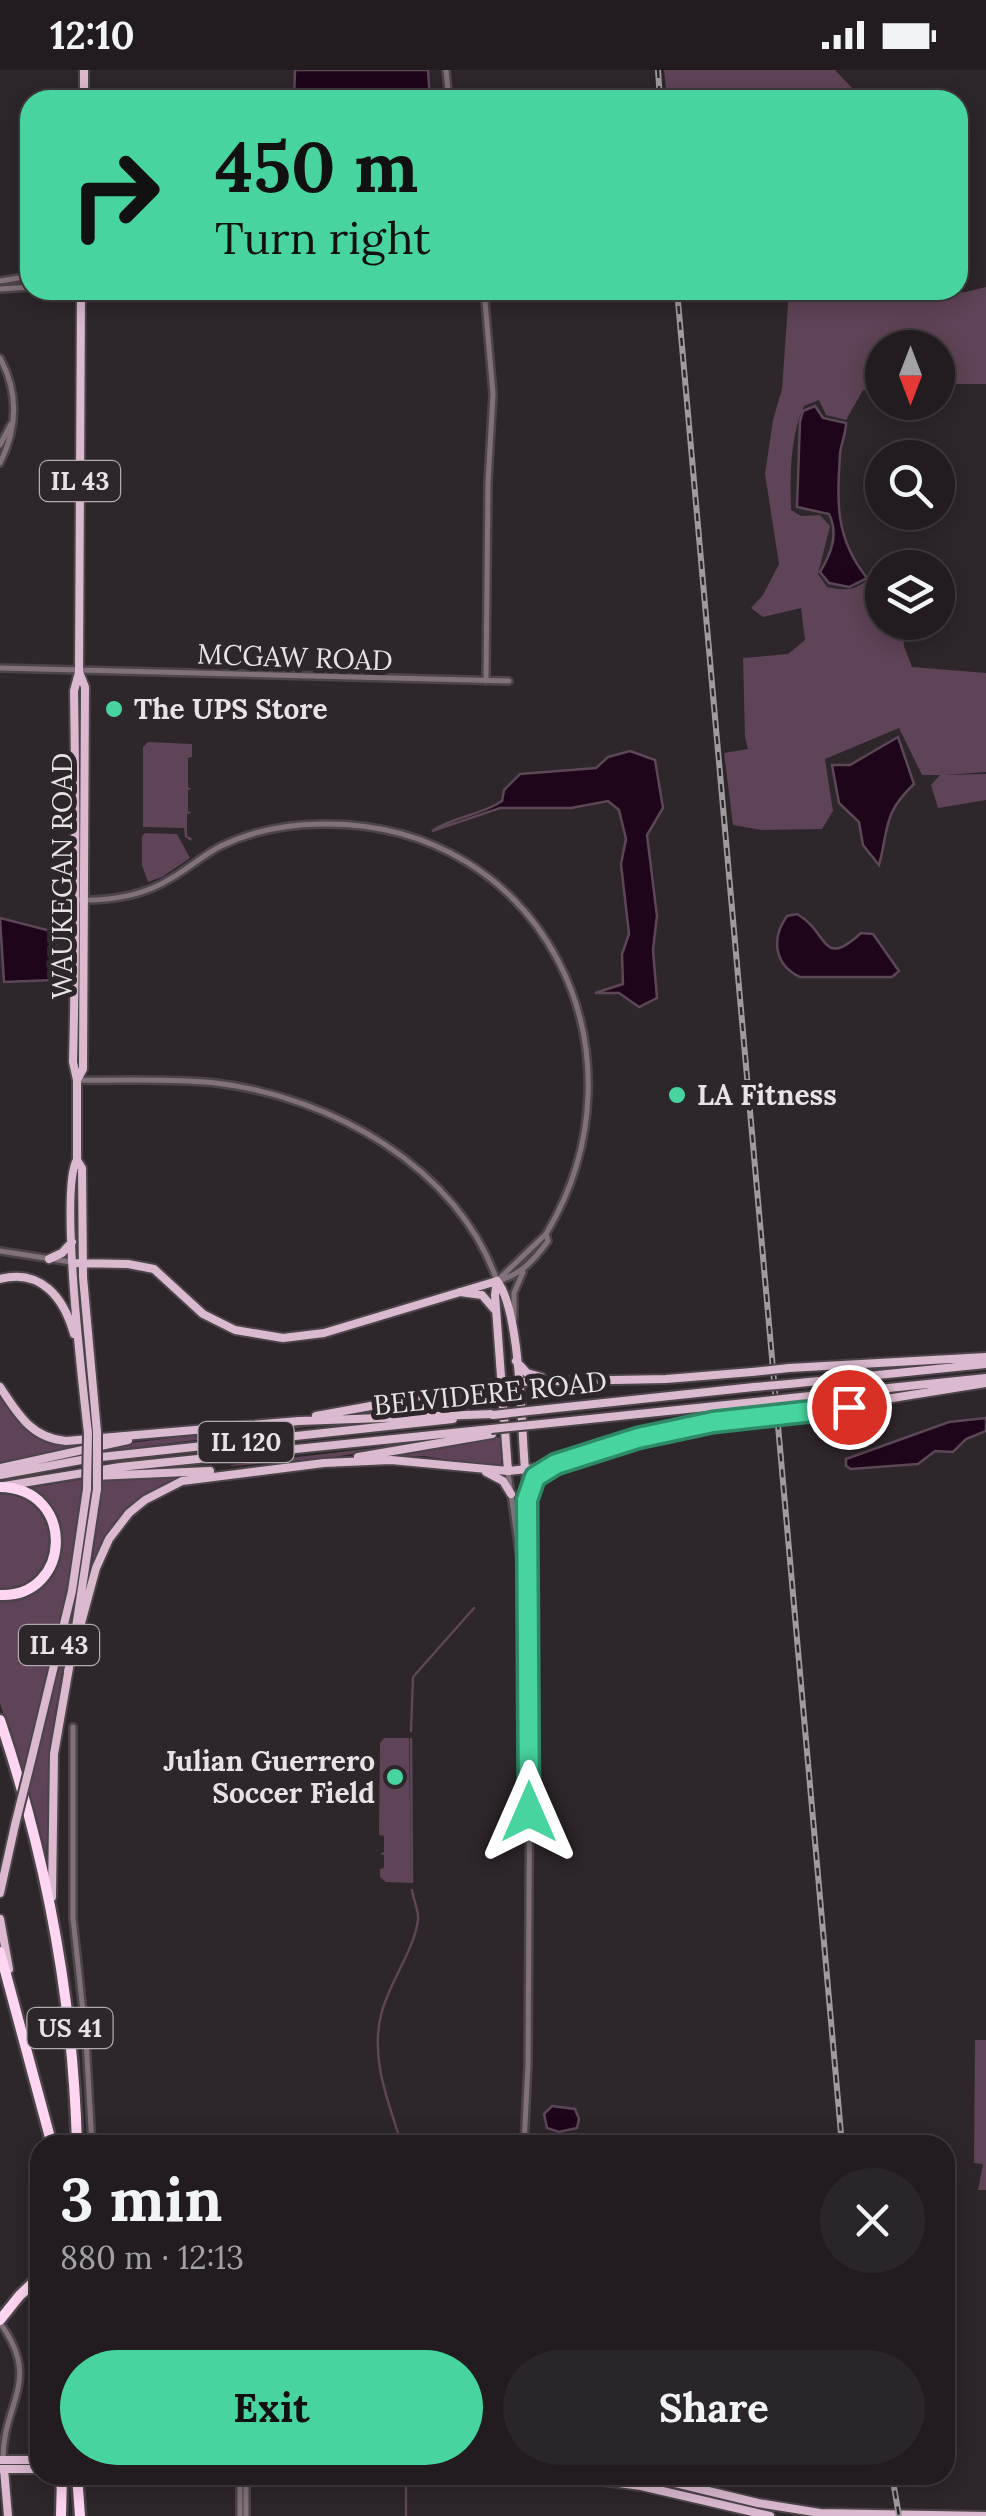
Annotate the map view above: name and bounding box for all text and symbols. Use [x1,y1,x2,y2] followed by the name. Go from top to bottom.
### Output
[50,11,135,59] text: 12:10
[215,122,418,211] text: 450 m
[50,130,180,260] icon: right
[215,209,431,266] text: Turn right
[865,330,955,420] north arrow
[865,330,955,640] map controls
[865,440,955,530] button: search
[40,461,120,501] road number: IL 43
[865,550,955,640] button: layers
[197,636,393,678] street label: MCGAW ROAD
[134,691,328,727] place label: The UPS Store
[103,698,125,720] marker: The UPS Store
[44,753,80,999] street label: WAUKEGAN ROAD
[697,1077,837,1113] place label: LA Fitness
[666,1084,688,1106] marker: LA Fitness
[371,1363,609,1423] street label: BELVIDERE ROAD
[807,1365,892,1450] pin
[822,1380,877,1435] icon: arrive
[198,1422,294,1462] road number: IL 120
[19,1625,99,1665] road number: IL 43
[164,1743,375,1811] place label: Julian Guerrero Soccer Field
[477,1760,581,1864] position arrow
[384,1766,406,1788] marker: Julian Guerrero Soccer Field
[28,2008,112,2048] road number: US 41
[60,2161,222,2237] text: 3 min
[820,2168,925,2273] button: close
[60,2237,244,2278] text: 880 m · 12:13
[60,2350,483,2465] button: Exit
[503,2350,925,2465] button: Share

